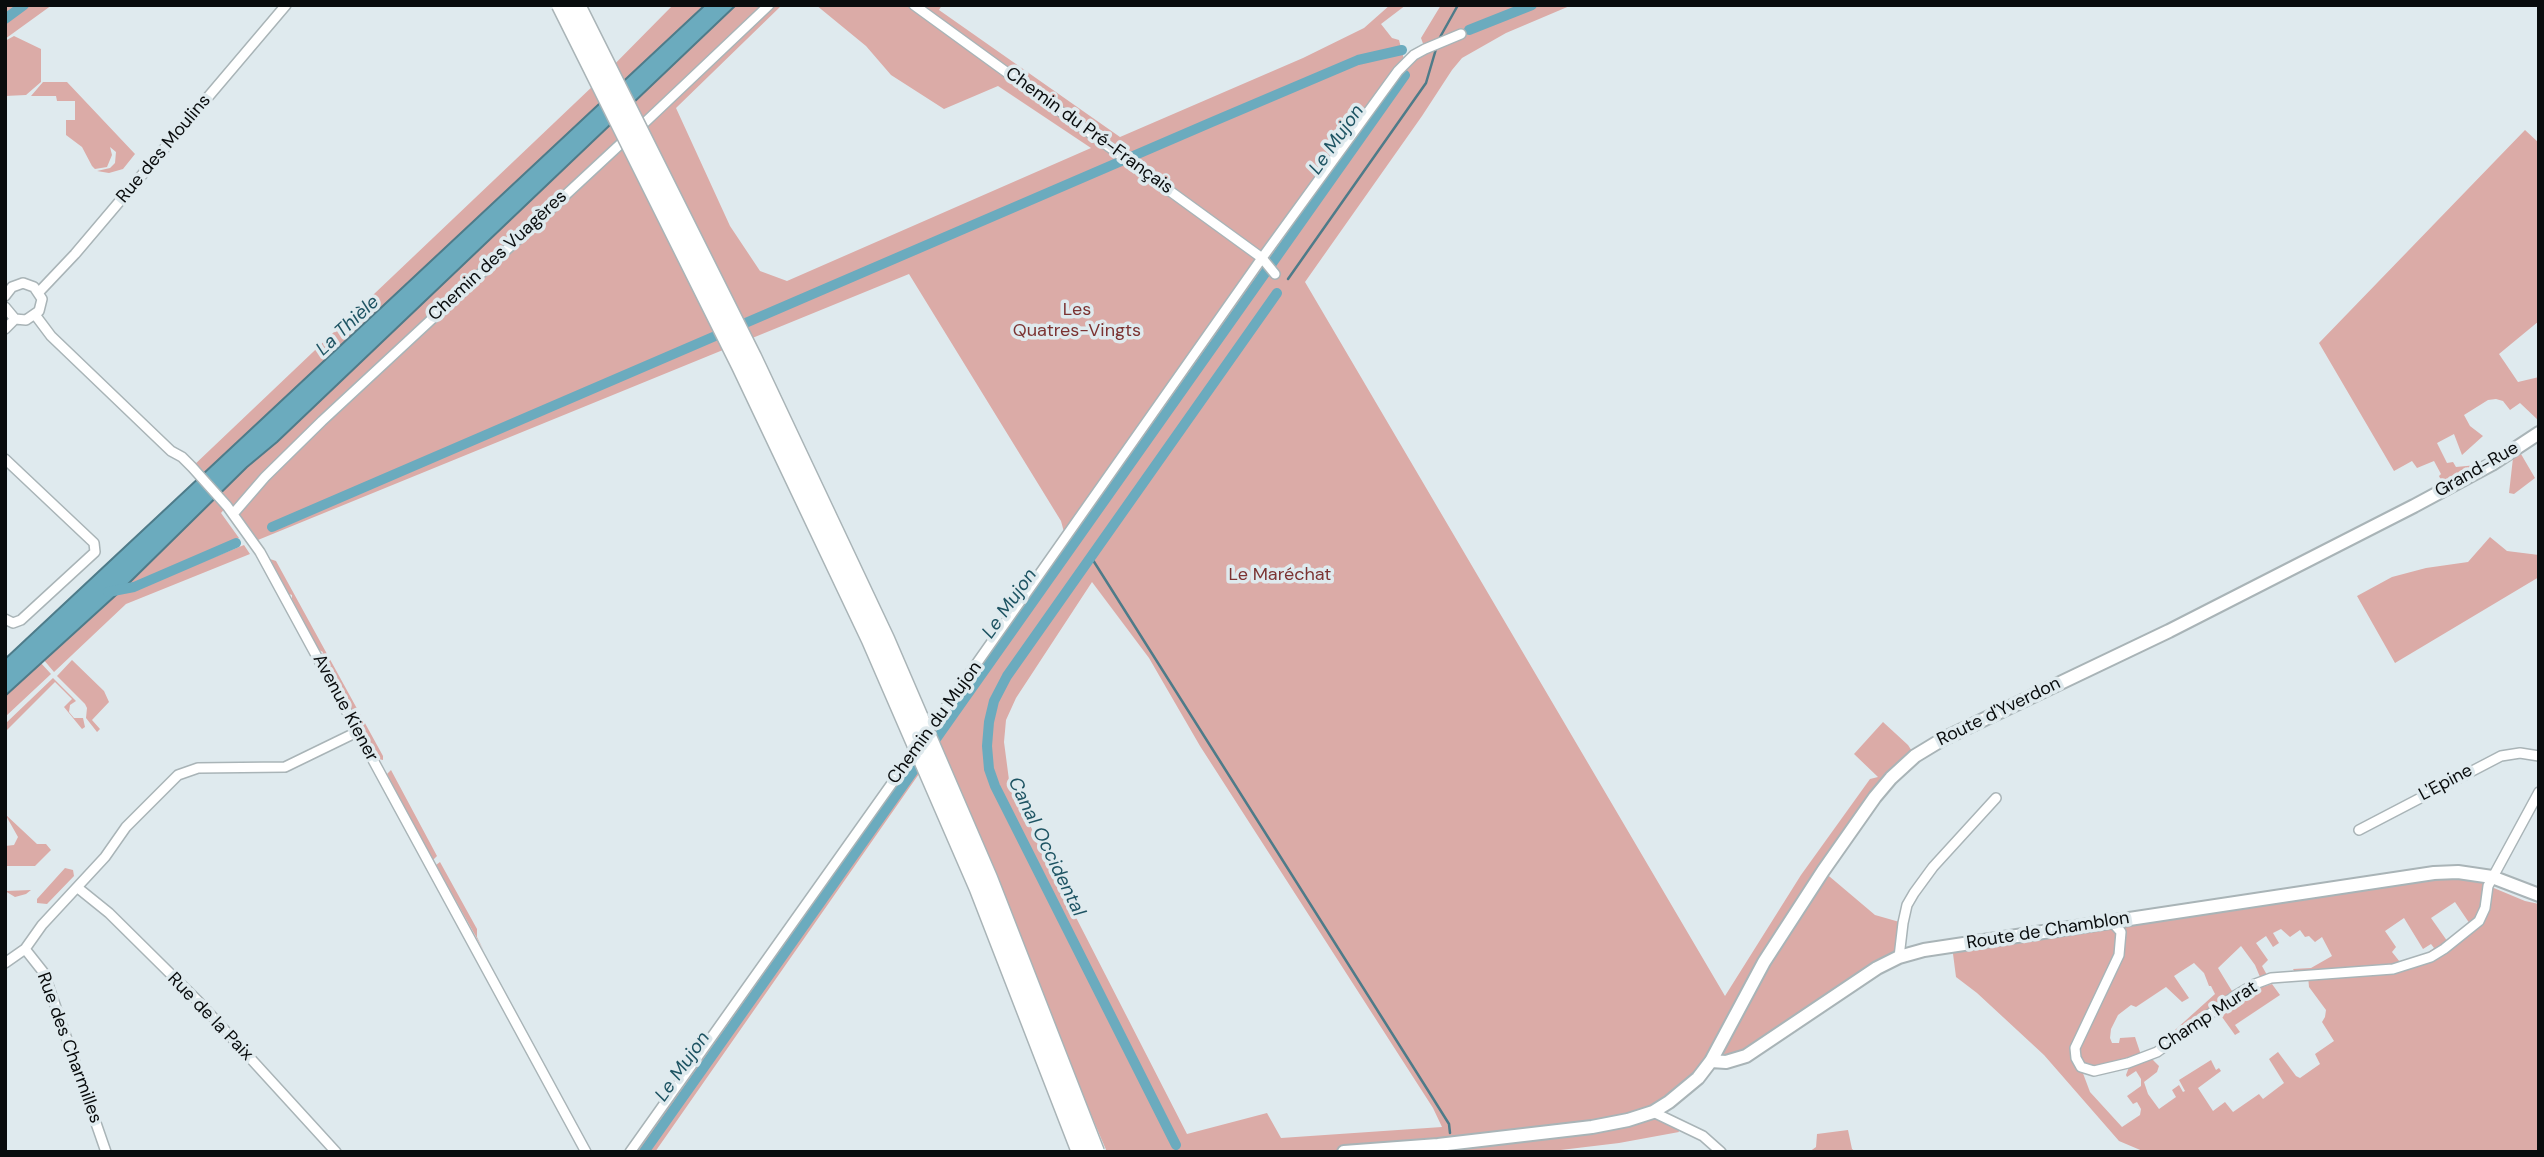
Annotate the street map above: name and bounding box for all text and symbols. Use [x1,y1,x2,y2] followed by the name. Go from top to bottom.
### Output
[1001,63,1177,199] street label: Chemin du Pré-Français
[112,90,216,208] street label: Rue des Moulins
[1305,101,1369,179] water label: Le Mujon
[424,186,572,326] street label: Chemin des Vuagères
[312,291,384,361] water label: La Thièle
[1013,299,1141,342] park label: Les Quatres-Vingts
[2431,437,2523,503] street label: Grand-Rue
[1229,564,1331,586] park label: Le Maréchat
[978,565,1042,643] water label: Le Mujon
[308,651,382,765] street label: Avenue Kiener
[883,658,987,788] street label: Chemin du Mujon
[1934,673,2064,751] street label: Route d'Yverdon
[2416,760,2476,806] street label: L'Epine
[1002,774,1090,920] water label: Canal Occidental
[1965,907,2131,955] street label: Route de Chamblon
[163,969,257,1065] street label: Rue de la Paix
[32,970,106,1126] street label: Rue des Charmilles
[2154,977,2262,1057] street label: Champ Murat
[651,1028,715,1106] water label: Le Mujon

